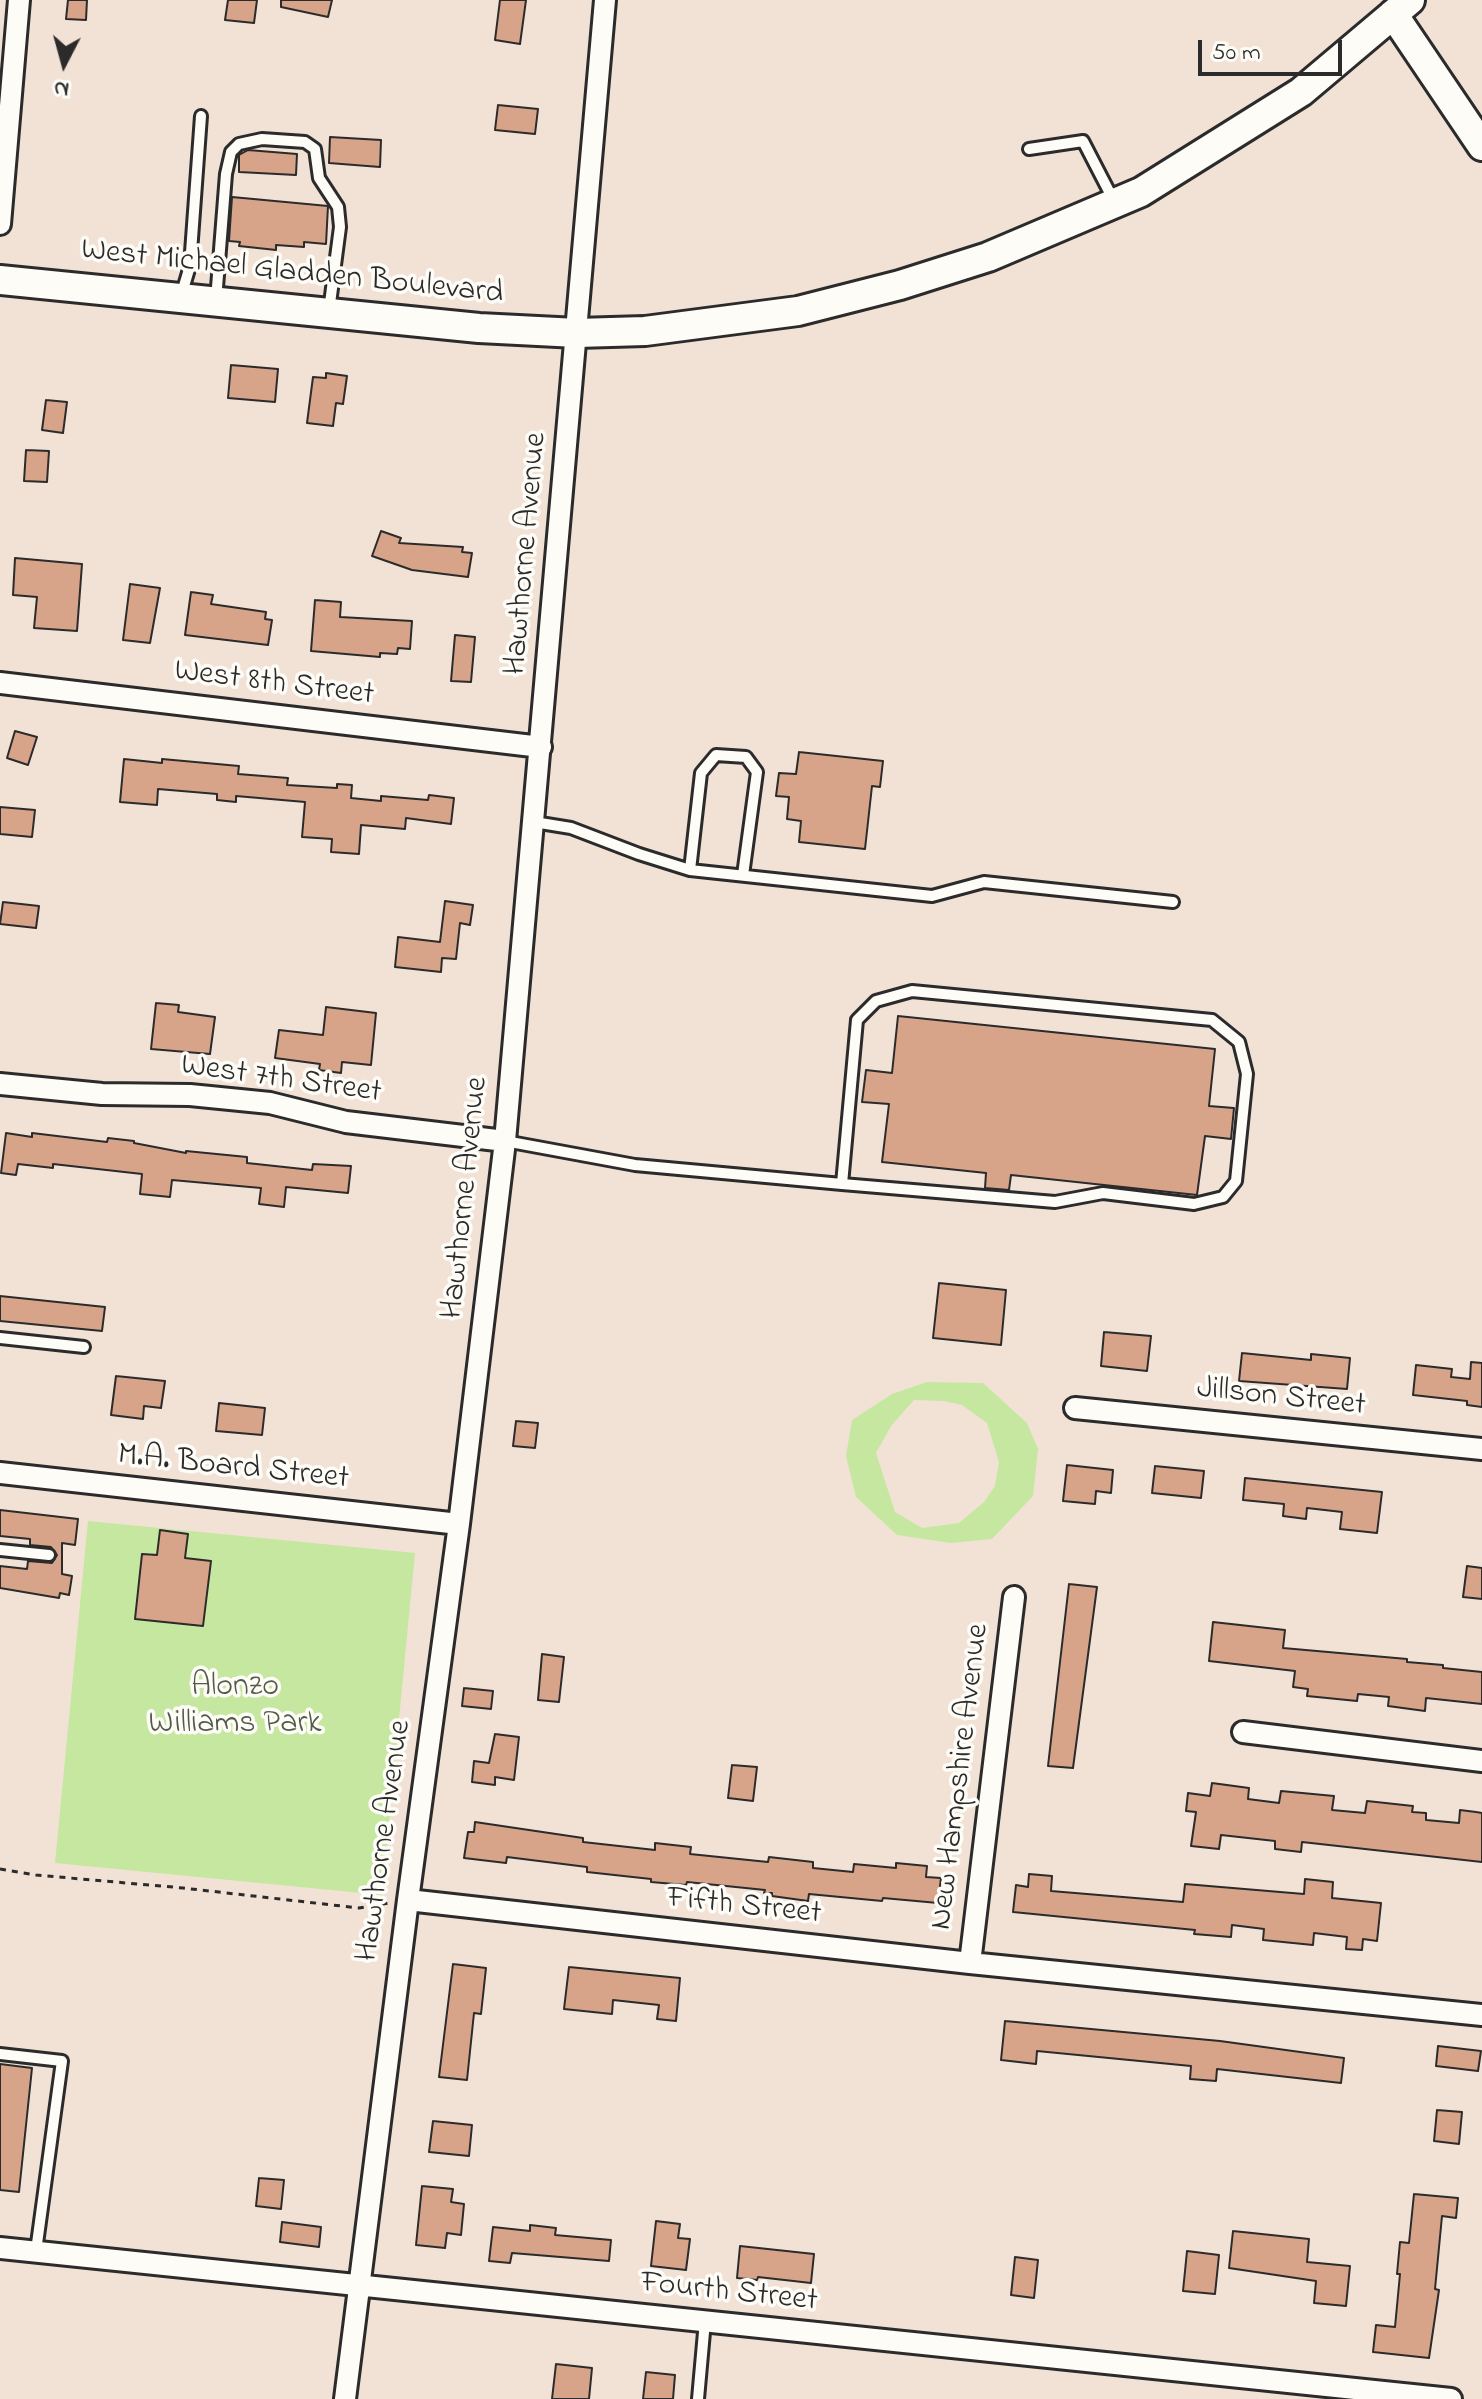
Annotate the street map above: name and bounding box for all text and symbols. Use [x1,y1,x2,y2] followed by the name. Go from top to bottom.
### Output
[24,24,104,104] north arrow
[1202,24,1346,74] scale bar
[1212,36,1261,71] text: 50 m
[52,71,71,105] text: N
[79,233,505,315] street label: West Michael Gladden Boulevard
[498,431,558,677] street label: Hawthorne Avenue
[172,654,376,716] street label: West 8th Street
[178,1048,384,1114] street label: West 7th Street
[435,1075,499,1321] street label: Hawthorne Avenue
[1195,1371,1367,1427] street label: Jillson Street
[116,1438,350,1500] street label: M.A. Board Street
[924,1622,1000,1932] street label: New Hampshire Avenue
[149,1670,321,1745] park label: Alonzo Williams Park
[350,1718,422,1964] street label: Hawthorne Avenue
[665,1881,823,1935] street label: Fifth Street
[639,2266,819,2322] street label: Fourth Street

